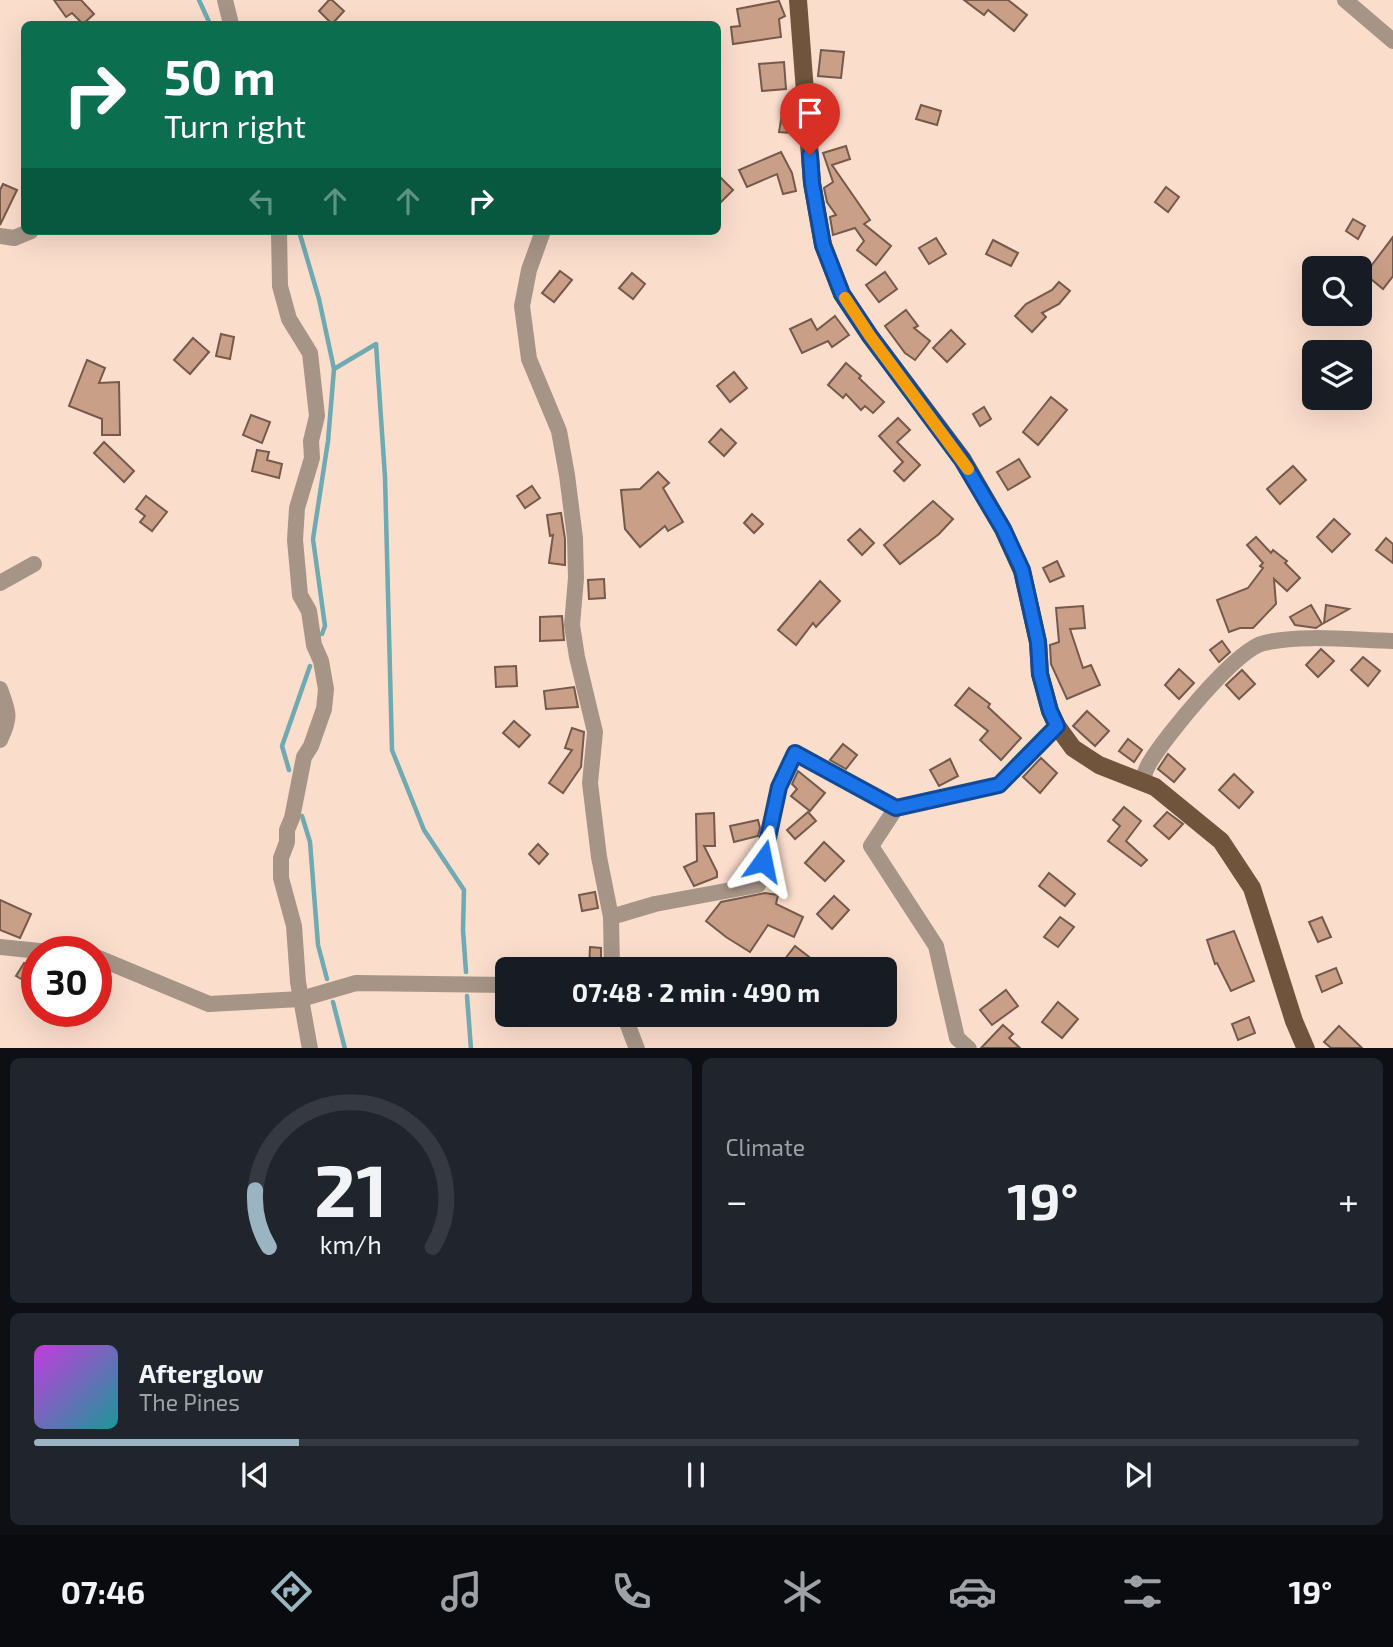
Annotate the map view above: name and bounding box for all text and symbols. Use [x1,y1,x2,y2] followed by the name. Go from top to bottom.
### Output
[164,46,276,105] text: 50 m
[49,49,140,140] icon: right
[780,83,840,155] pin
[791,94,829,132] icon: arrive
[164,106,306,144] text: Turn right
[243,182,281,220] icon: left
[316,182,354,220] icon: ahead
[389,182,427,220] icon: ahead
[462,182,500,220] icon: right
[1302,256,1372,410] map controls
[1302,256,1372,326] button: search
[1302,340,1372,410] button: layers
[726,824,800,898] position arrow
[21,936,112,1027] speed limit sign: 30
[572,976,820,1007] text: 07:48 · 2 min · 490 m
[726,1133,805,1161] text: Climate
[314,1144,388,1232] text: 21
[1007,1168,1078,1230] text: 19°
[726,1177,748,1223] text: −
[1338,1177,1359,1223] text: +
[320,1228,382,1258] text: km/h
[139,1357,264,1388] text: Afterglow
[139,1388,240,1416] text: The Pines
[236,1456,274,1494] icon: previous
[677,1456,715,1494] icon: pause
[1119,1456,1157,1494] icon: next
[267,1567,316,1616] icon: directions
[437,1567,486,1616] icon: music
[607,1567,656,1616] icon: phone
[778,1567,827,1616] icon: climate
[948,1567,997,1616] icon: car
[1118,1567,1167,1616] icon: filters
[61,1572,145,1610] text: 07:46
[1289,1572,1332,1610] text: 19°

